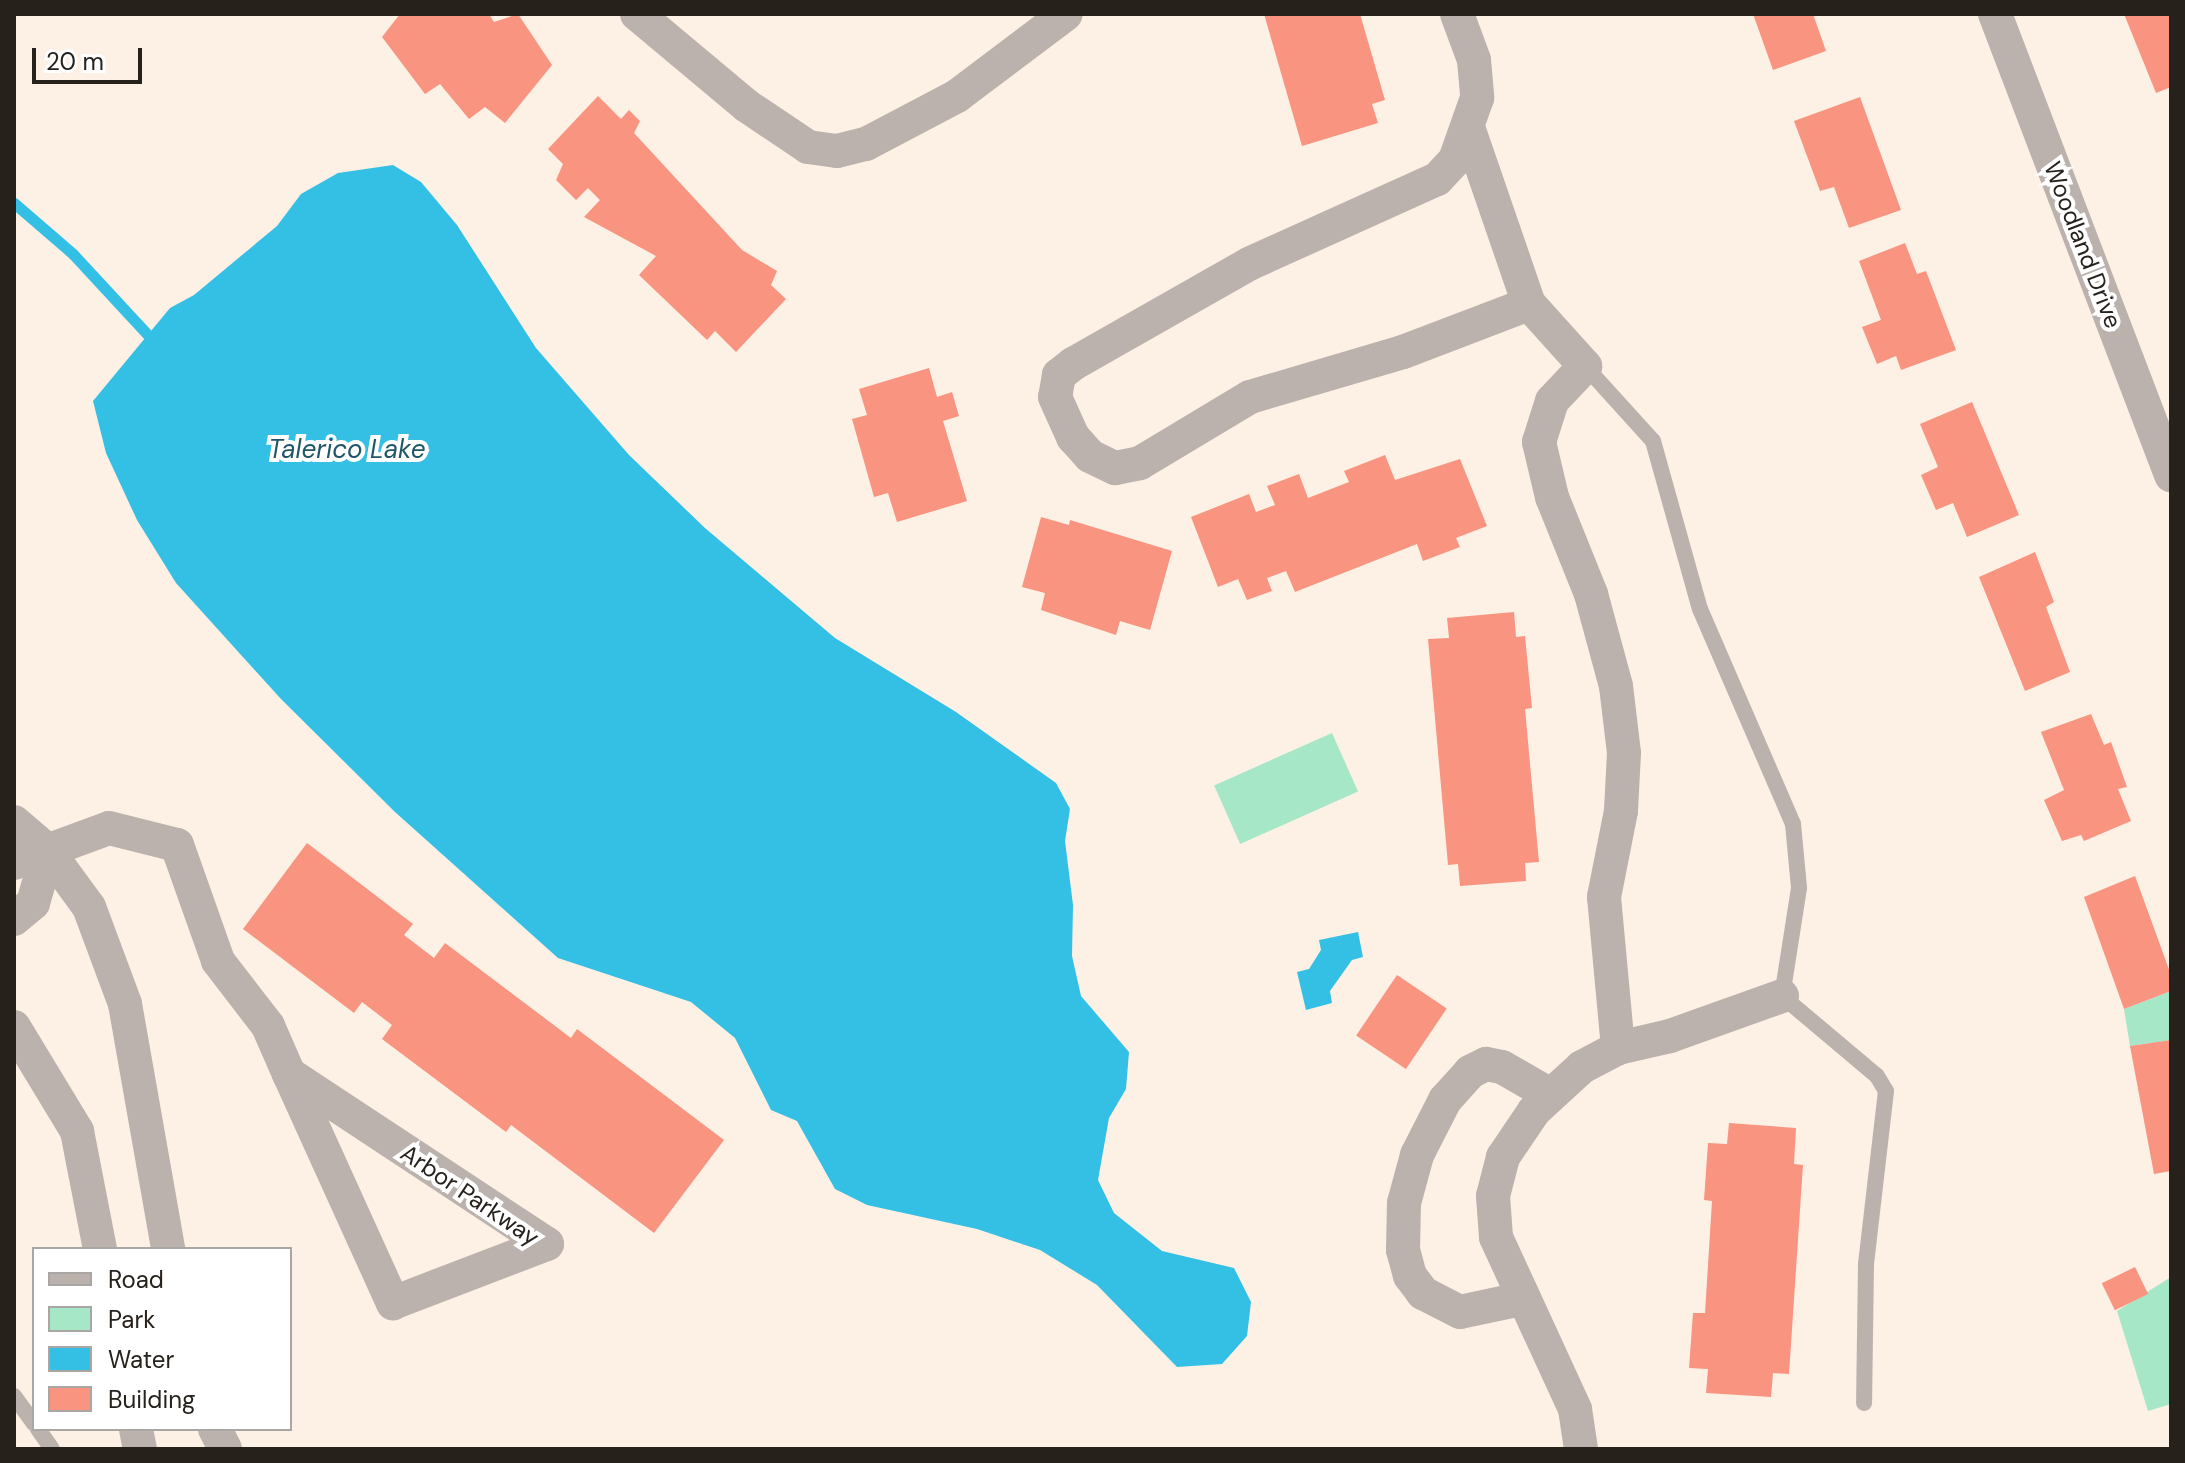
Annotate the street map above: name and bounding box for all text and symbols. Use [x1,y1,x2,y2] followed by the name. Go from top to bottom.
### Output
[36,32,146,82] scale bar
[46,46,104,77] text: 20 m
[2038,158,2128,332] street label: Woodland Drive
[268,434,426,466] water label: Talerico Lake
[395,1138,545,1252] street label: Arbor Parkway
[32,1247,292,1431] legend
[108,1264,164,1295] text: Road
[108,1304,155,1335] text: Park
[108,1344,174,1375] text: Water
[108,1384,195,1415] text: Building

